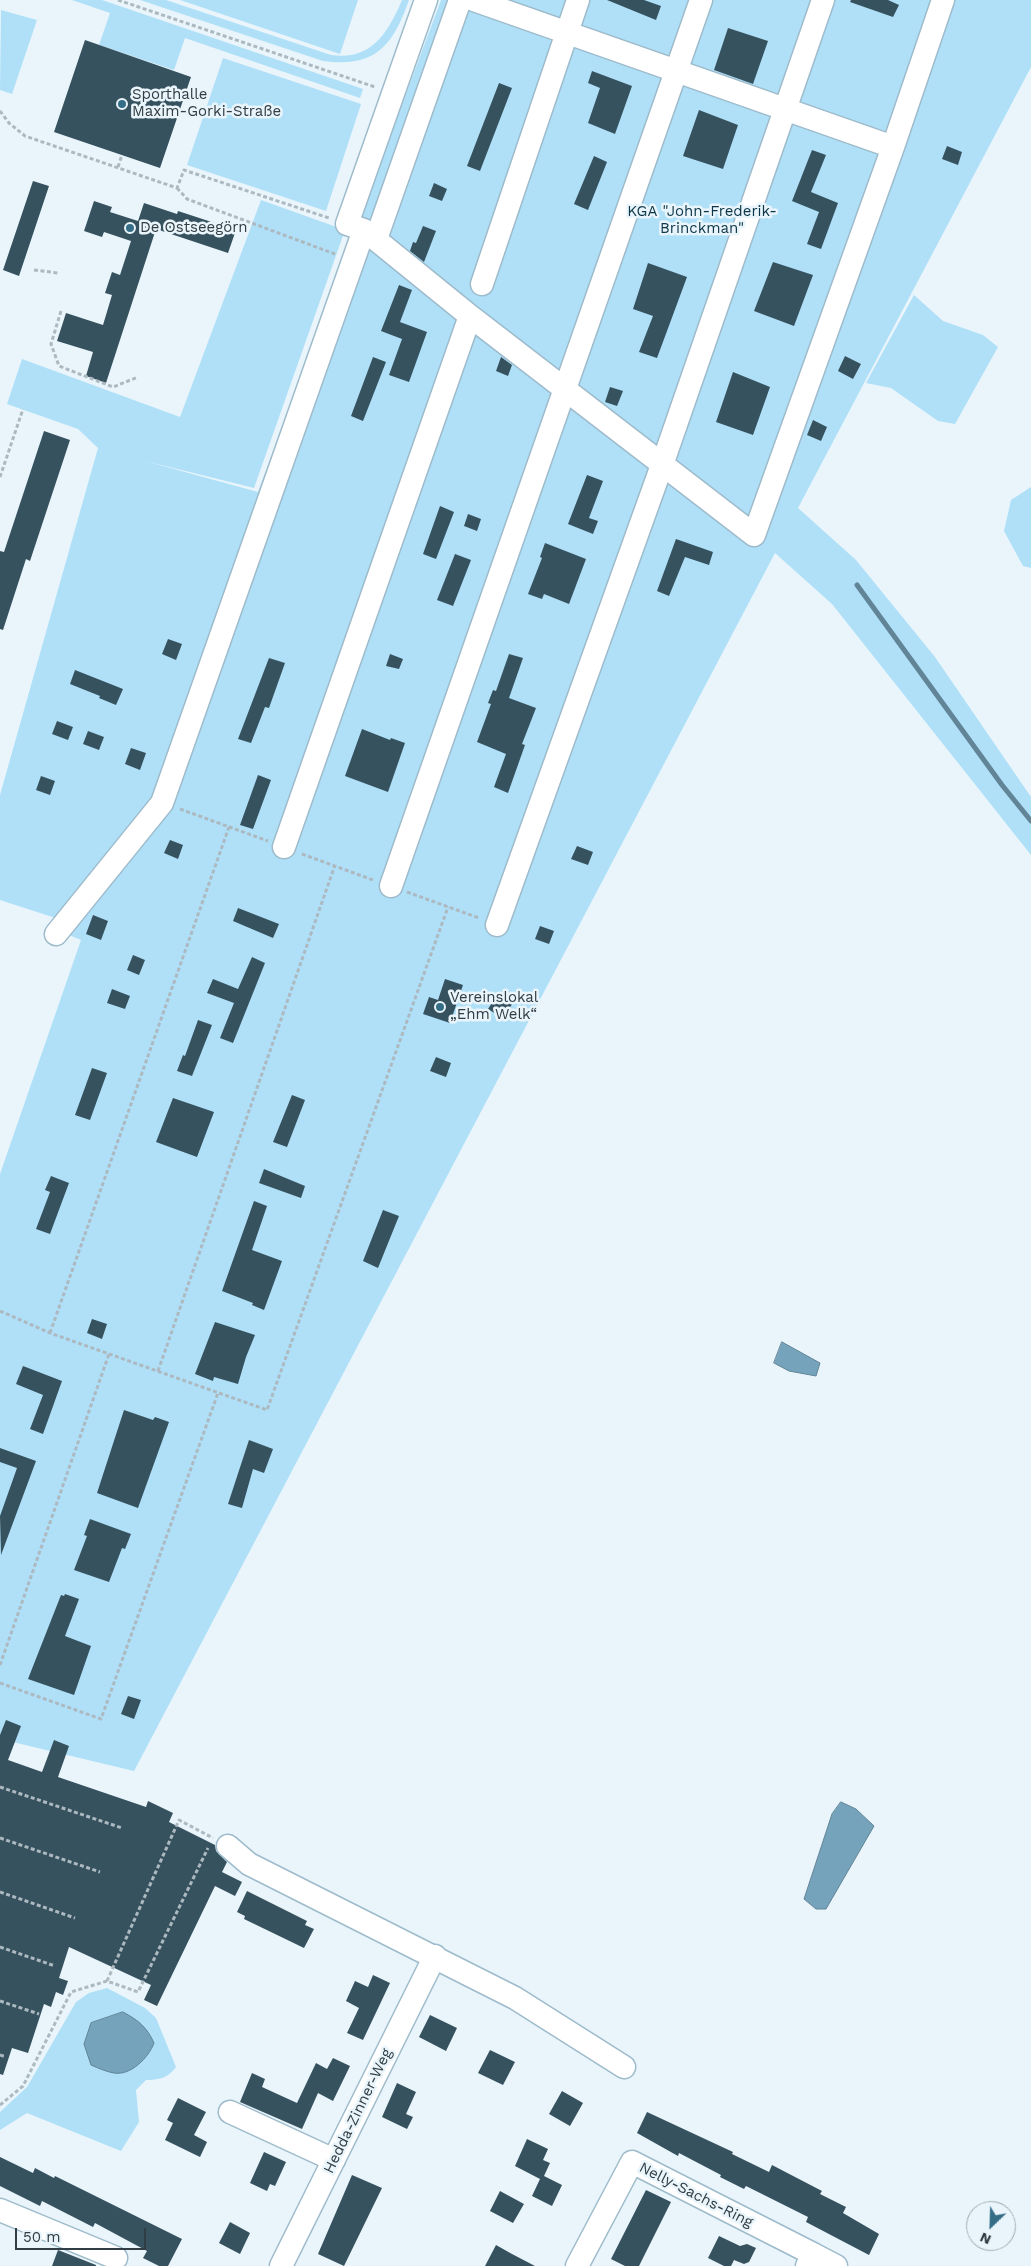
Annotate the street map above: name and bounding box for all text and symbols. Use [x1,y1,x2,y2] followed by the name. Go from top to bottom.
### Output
[132,86,281,121] place label: Sporthalle Maxim-Gorki-Straße
[116,98,128,110] marker: Sporthalle Maxim-Gorki-Straße
[627,203,777,238] park label: KGA "John-Frederik- Brinckman"
[140,219,248,237] place label: De Ostseegörn
[124,222,136,234] marker: De Ostseegörn
[450,989,538,1024] place label: Vereinslokal „Ehm Welk“
[434,1001,446,1013] marker: Vereinslokal „Ehm Welk“
[320,2046,396,2176] street label: Hedda-Zinner-Weg
[636,2159,756,2231] street label: Nelly-Sachs-Ring
[966,2201,1016,2251] north arrow
[18,2218,149,2250] scale bar
[23,2228,60,2246] text: 50 m
[977,2229,993,2248] text: N

